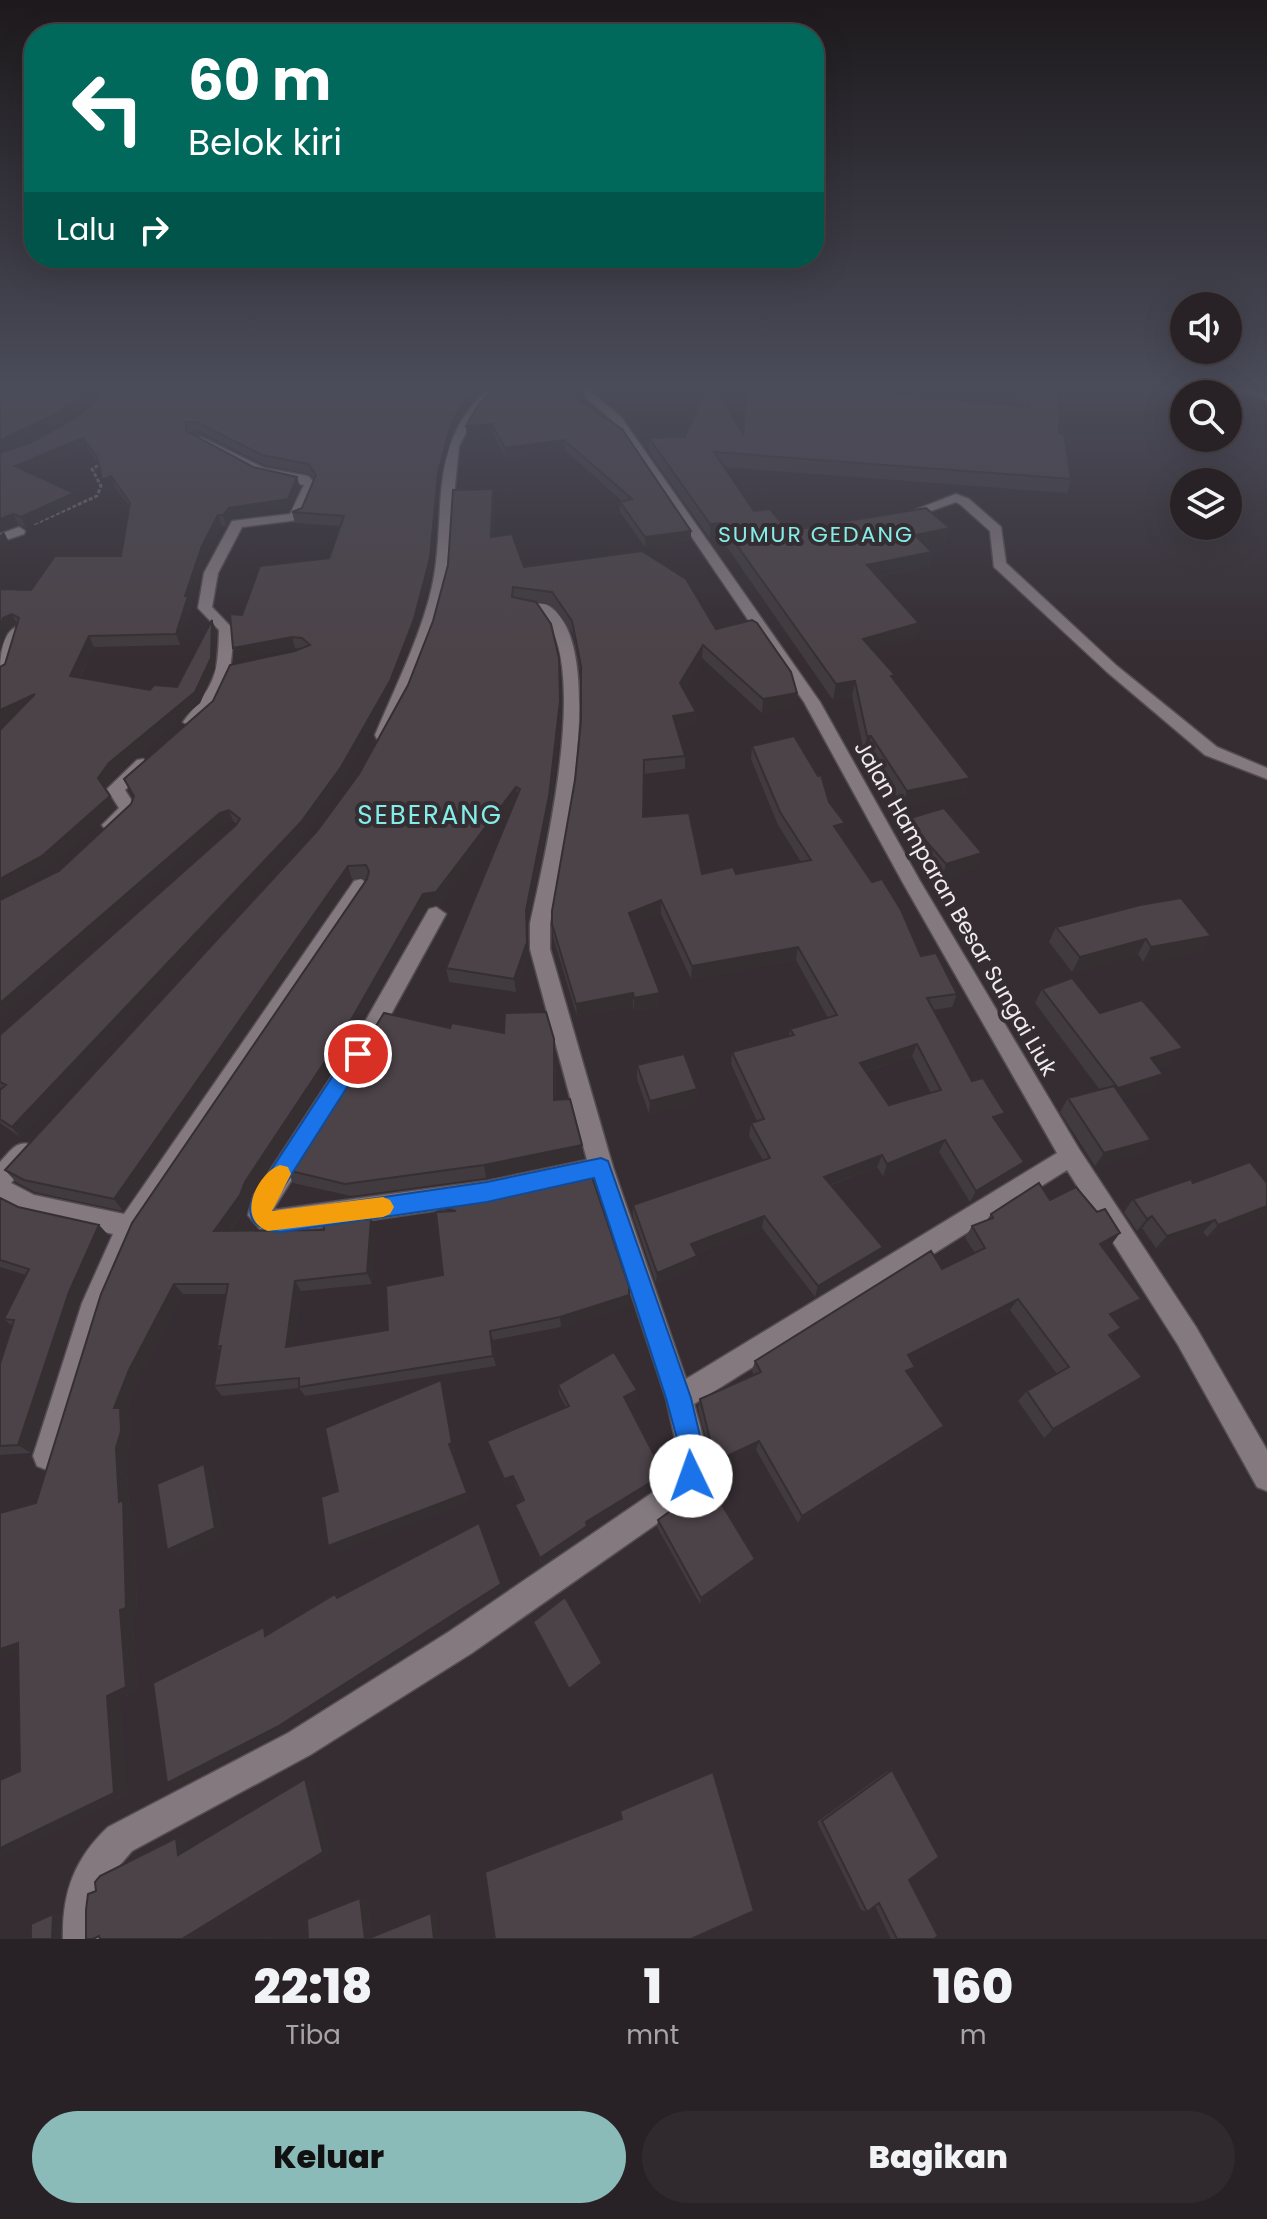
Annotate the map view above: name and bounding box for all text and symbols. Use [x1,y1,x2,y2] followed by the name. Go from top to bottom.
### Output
[188,41,331,120] text: 60 m
[56,56,160,160] icon: left
[188,117,342,168] text: Belok kiri
[56,208,116,251] text: Lalu
[132,208,176,252] icon: right
[1170,292,1242,540] map controls
[1170,292,1242,364] button: sound
[1170,380,1242,452] button: search
[1170,468,1242,540] button: layers
[718,519,914,550] district label: SUMUR GEDANG
[847,735,1065,1082] street label: Jalan Hamparan Besar Sungai Liuk
[357,797,503,833] district label: SEBERANG
[324,1020,392,1088] pin
[336,1032,380,1076] icon: arrive
[649,1434,733,1518] position arrow
[254,1953,373,2020] text: 22:18
[643,1953,662,2020] text: 1
[933,1953,1013,2020] text: 160
[285,2017,341,2053] text: Tiba
[626,2017,679,2053] text: mnt
[960,2017,986,2053] text: m
[32,2111,626,2203] button: Keluar
[642,2111,1235,2203] button: Bagikan

